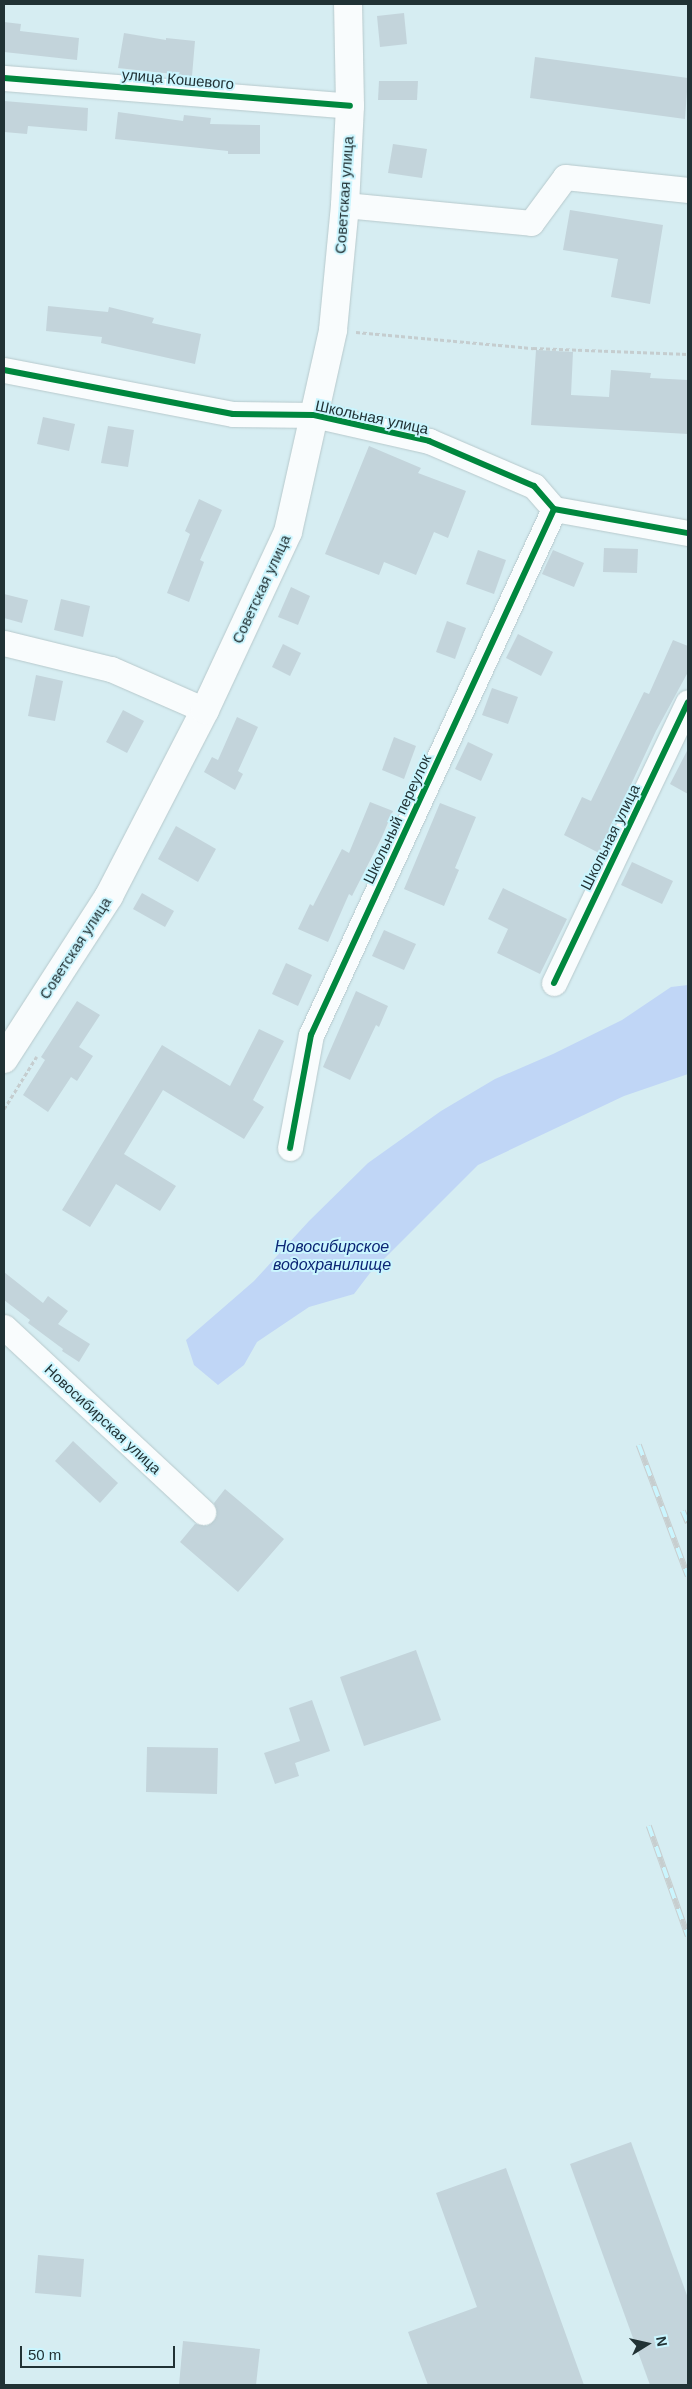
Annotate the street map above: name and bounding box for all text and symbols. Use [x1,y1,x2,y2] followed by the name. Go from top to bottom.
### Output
[121,65,235,93] street label: улица Кошевого
[331,136,357,254] street label: Советская улица
[314,396,430,438] street label: Школьная улица
[228,532,294,646] street label: Советская улица
[359,751,435,887] street label: Школьный переулок
[577,781,643,893] street label: Школьная улица
[35,894,115,1002] street label: Советская улица
[273,1237,391,1275] water label: Новосибирское водохранилище
[41,1360,165,1478] street label: Новосибирская улица
[622,2319,672,2369] north arrow
[653,2335,671,2348] text: N
[22,2336,178,2368] scale bar
[28,2346,61,2363] text: 50 m

